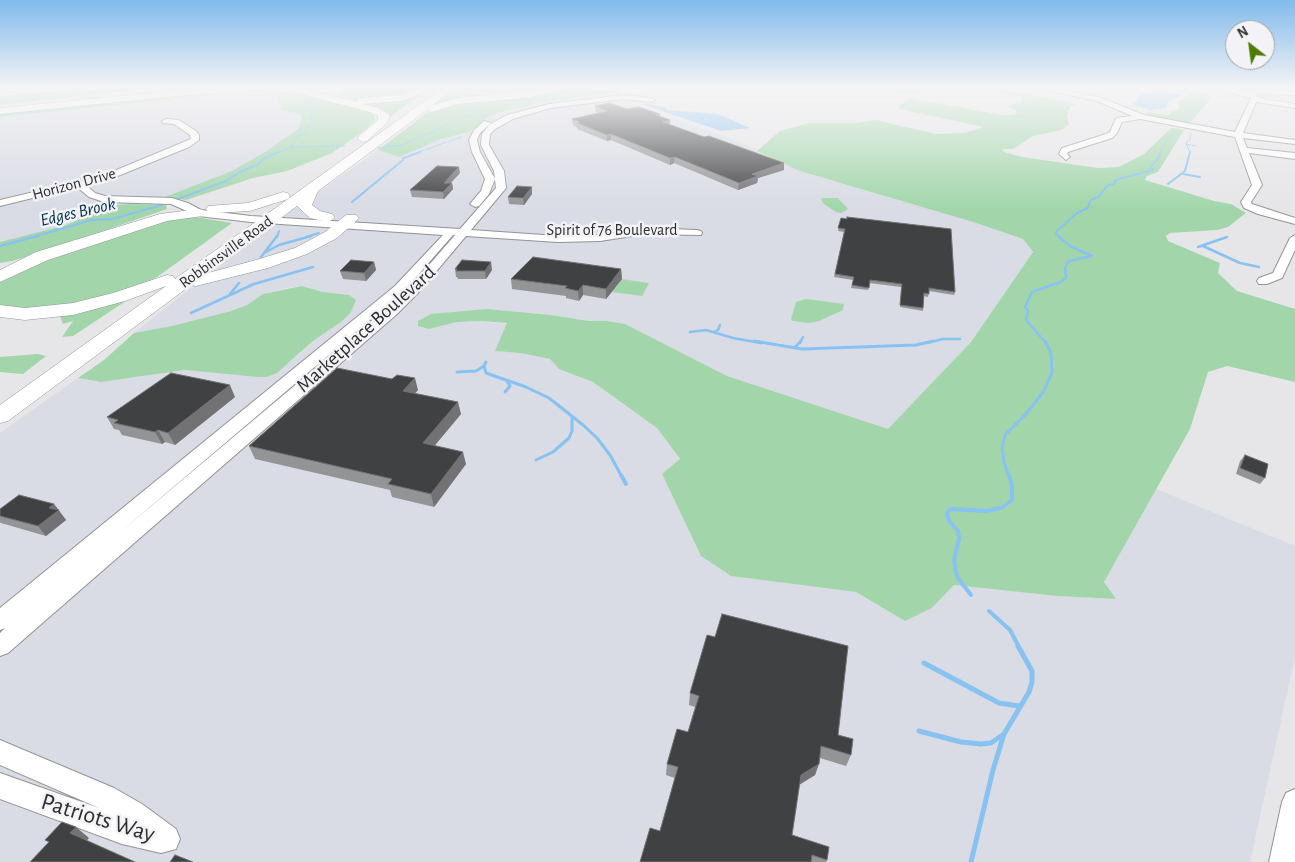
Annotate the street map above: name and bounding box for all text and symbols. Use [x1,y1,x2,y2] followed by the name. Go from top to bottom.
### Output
[1225,20,1275,70] north arrow
[1235,24,1251,41] text: N
[30,164,118,204] street label: Horizon Drive
[38,193,118,231] water label: Edges Brook
[175,212,277,292] street label: Robbinsville Road
[546,220,678,240] street label: Spirit of 76 Boulevard
[292,260,440,398] street label: Marketplace Boulevard
[38,787,158,849] street label: Patriots Way

